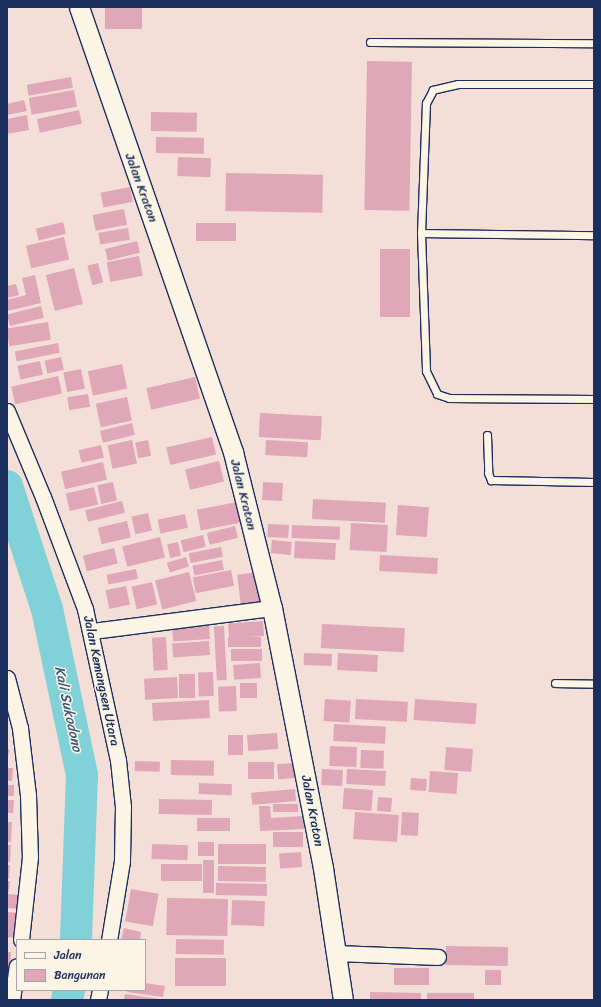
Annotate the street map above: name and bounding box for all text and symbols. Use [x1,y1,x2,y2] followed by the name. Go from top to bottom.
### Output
[121,151,161,225] street label: Jalan Kraton
[227,458,259,532] street label: Jalan Kraton
[80,614,122,748] street label: Jalan Kemangsen Utara
[51,665,85,753] water label: Kali Sukodono
[297,774,327,848] street label: Jalan Kraton
[16,939,146,991] legend
[54,944,82,966] text: Jalan
[54,964,106,986] text: Bangunan

